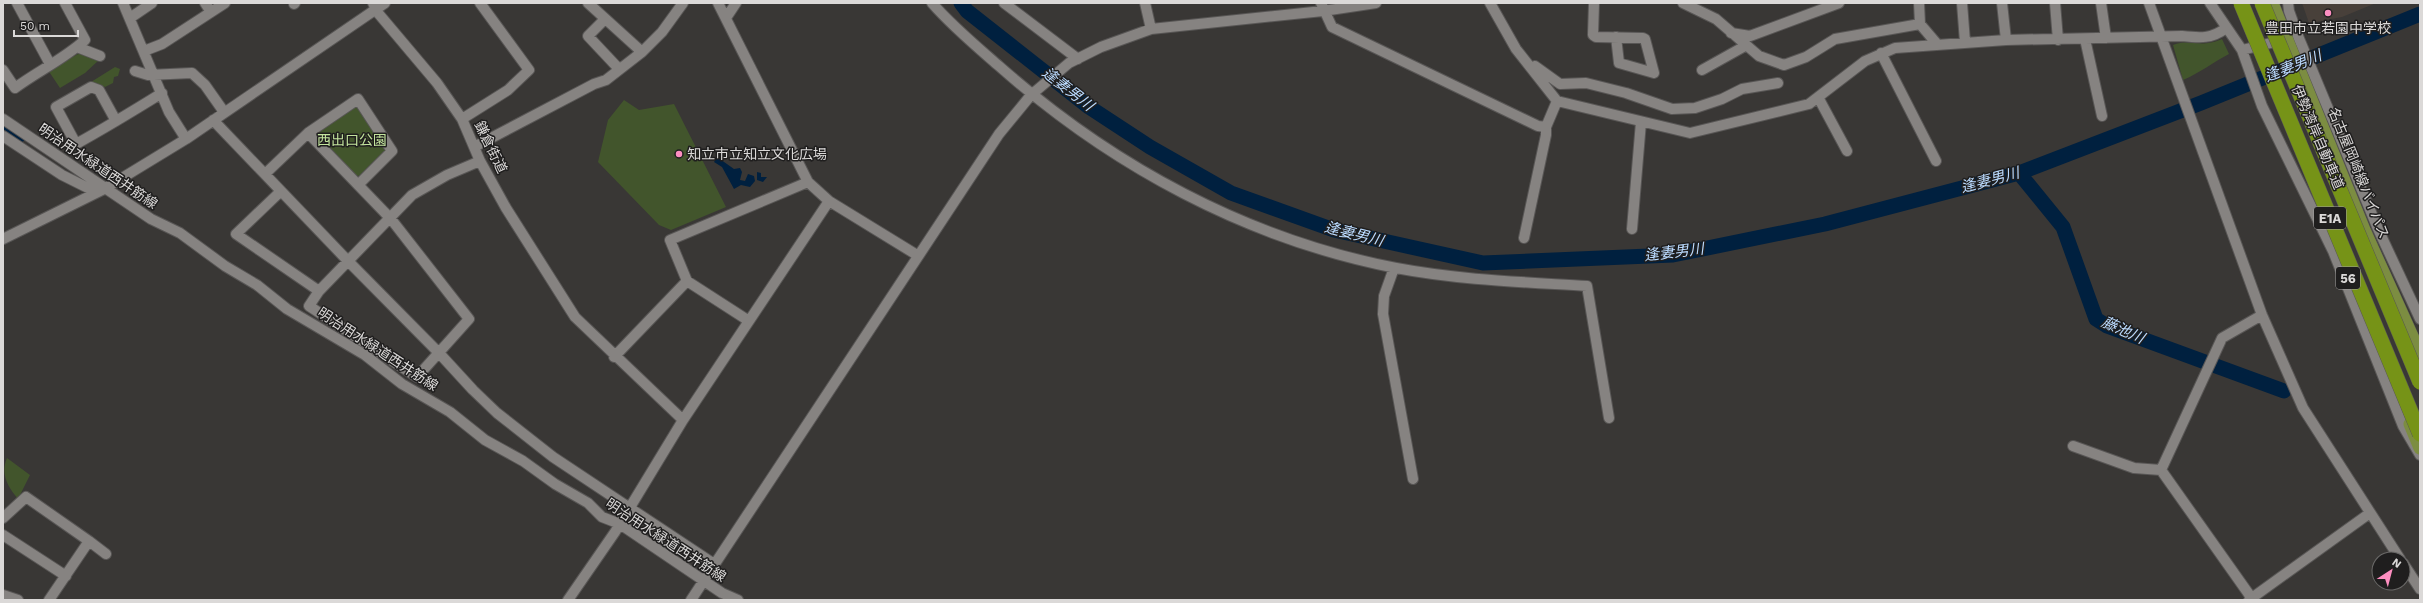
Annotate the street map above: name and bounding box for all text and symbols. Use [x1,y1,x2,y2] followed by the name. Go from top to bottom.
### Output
[2323,8,2333,18] marker: 豊田市立若園中学校
[14,12,78,38] scale bar
[20,19,50,33] text: 50 m
[2265,20,2391,36] place label: 豊田市立若園中学校
[2262,46,2326,86] water label: 逢妻男川
[1039,63,1099,116] water label: 逢妻男川
[2289,82,2347,192] street label: 伊勢湾岸自動車道
[2325,105,2393,241] street label: 名古屋岡崎線バイパス
[472,118,510,176] street label: 鎌倉街道
[35,120,161,212] street label: 明治用水緑道西井筋線
[317,132,387,148] park label: 西出口公園
[687,146,827,162] place label: 知立市立知立文化広場
[674,149,684,159] marker: 知立市立知立文化広場
[1959,163,2023,196] water label: 逢妻男川
[2314,207,2346,229] road number: E1A
[1323,218,1387,250] water label: 逢妻男川
[1643,239,1707,265] water label: 逢妻男川
[2336,267,2360,289] road number: 56
[315,304,441,394] street label: 明治用水緑道西井筋線
[2099,313,2149,348] water label: 藤池川
[603,495,729,585] street label: 明治用水緑道西井筋線
[2371,551,2411,591] north arrow
[2389,556,2404,571] text: N

